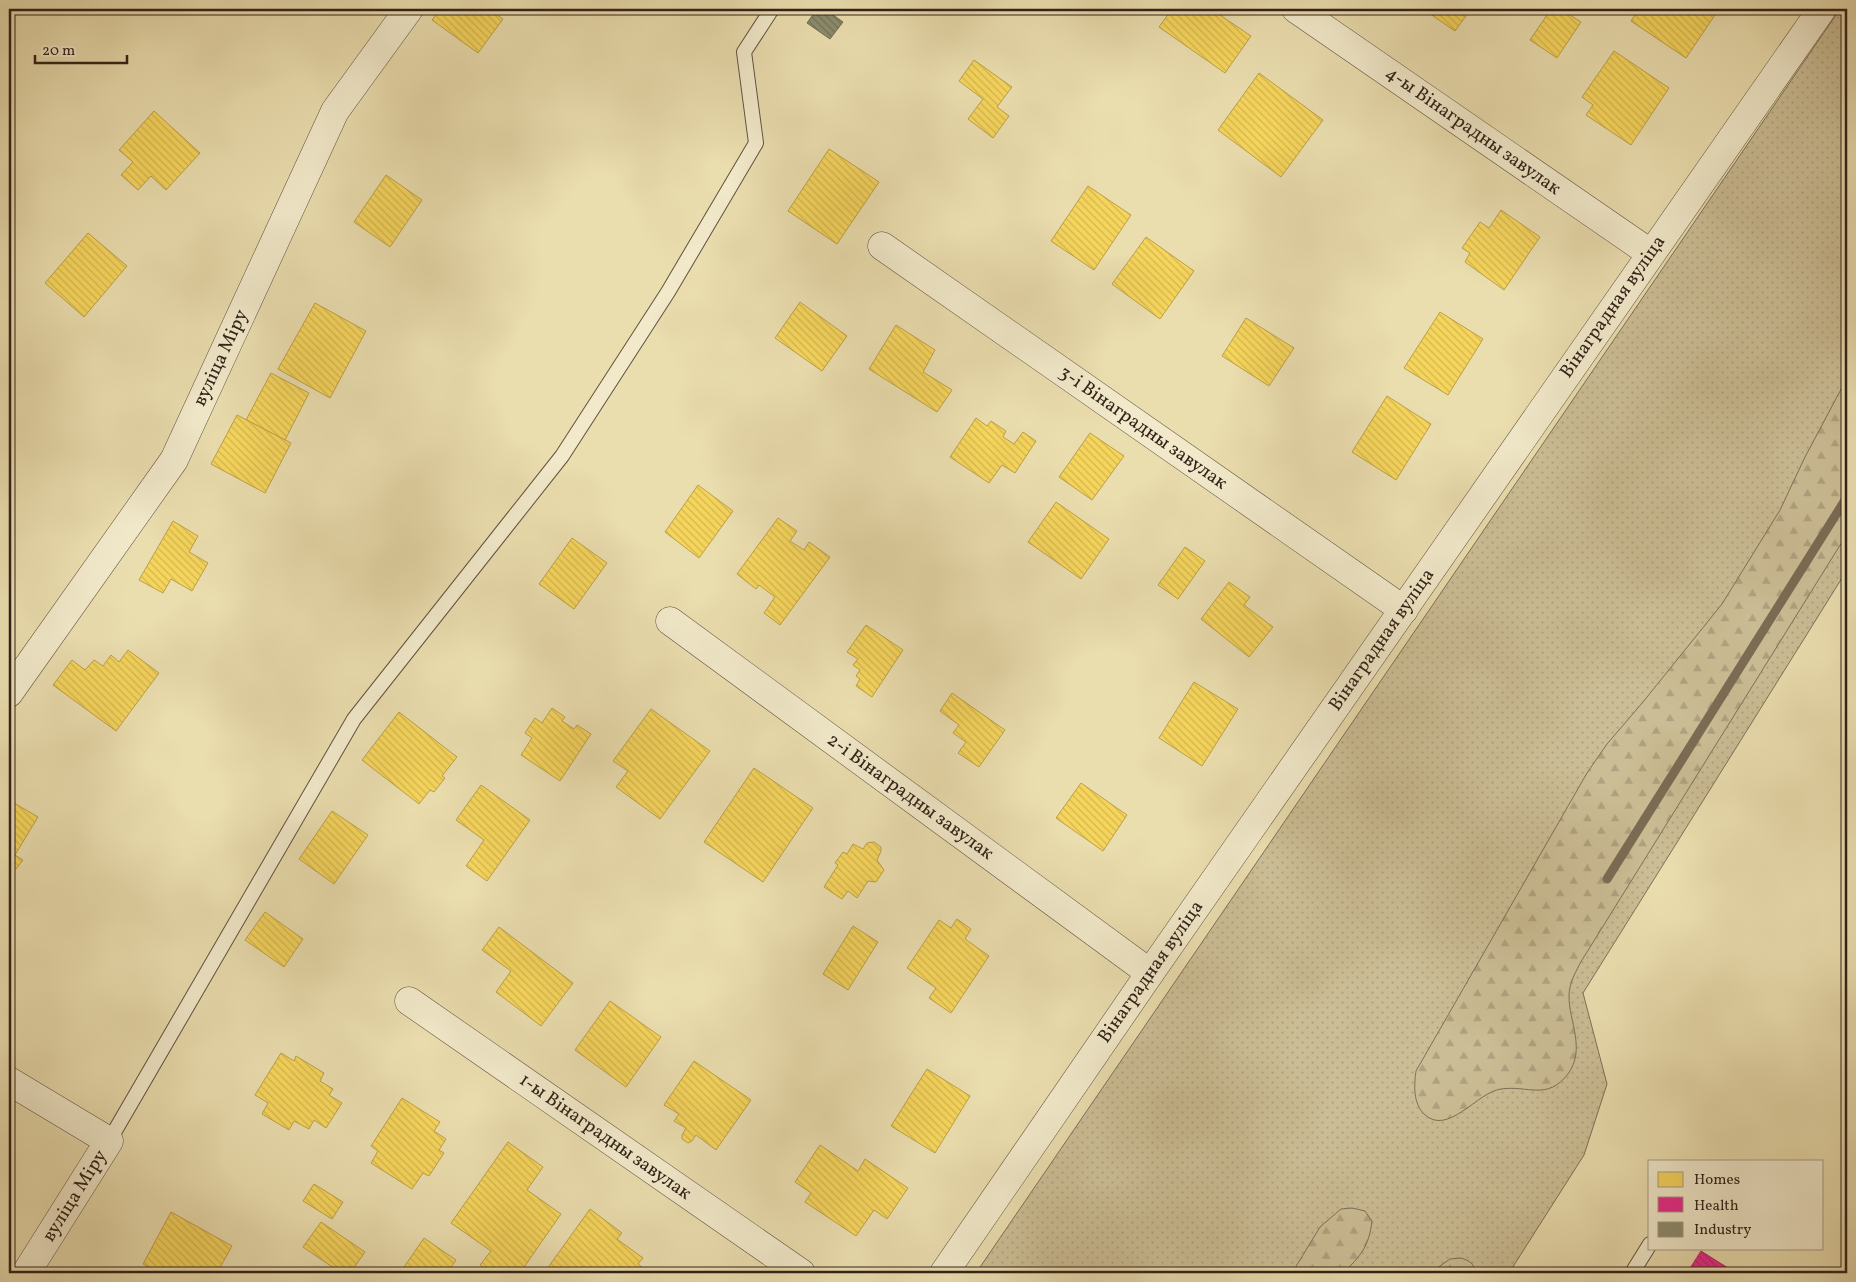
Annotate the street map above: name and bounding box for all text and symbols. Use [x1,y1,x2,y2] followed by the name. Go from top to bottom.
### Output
[35,32,128,64] scale bar
[42,41,75,62] text: 20 m
[1380,60,1566,202] street label: 4-ы Вінаградны завулак
[1554,230,1672,384] street label: Вінаградная вуліца
[187,305,255,411] street label: вуліца Міру
[1054,360,1232,496] street label: 3-і Вінаградны завулак
[1323,563,1441,717] street label: Вінаградная вуліца
[821,727,999,867] street label: 2-і Вінаградны завулак
[1092,895,1210,1049] street label: Вінаградная вуліца
[514,1068,696,1206] street label: 1-ы Вінаградны завулак
[36,1145,114,1247] street label: вуліца Міру
[1648,1160,1824,1250] legend
[1694,1170,1740,1191] text: Homes
[1694,1196,1739,1217] text: Health
[1694,1220,1751,1241] text: Industry

